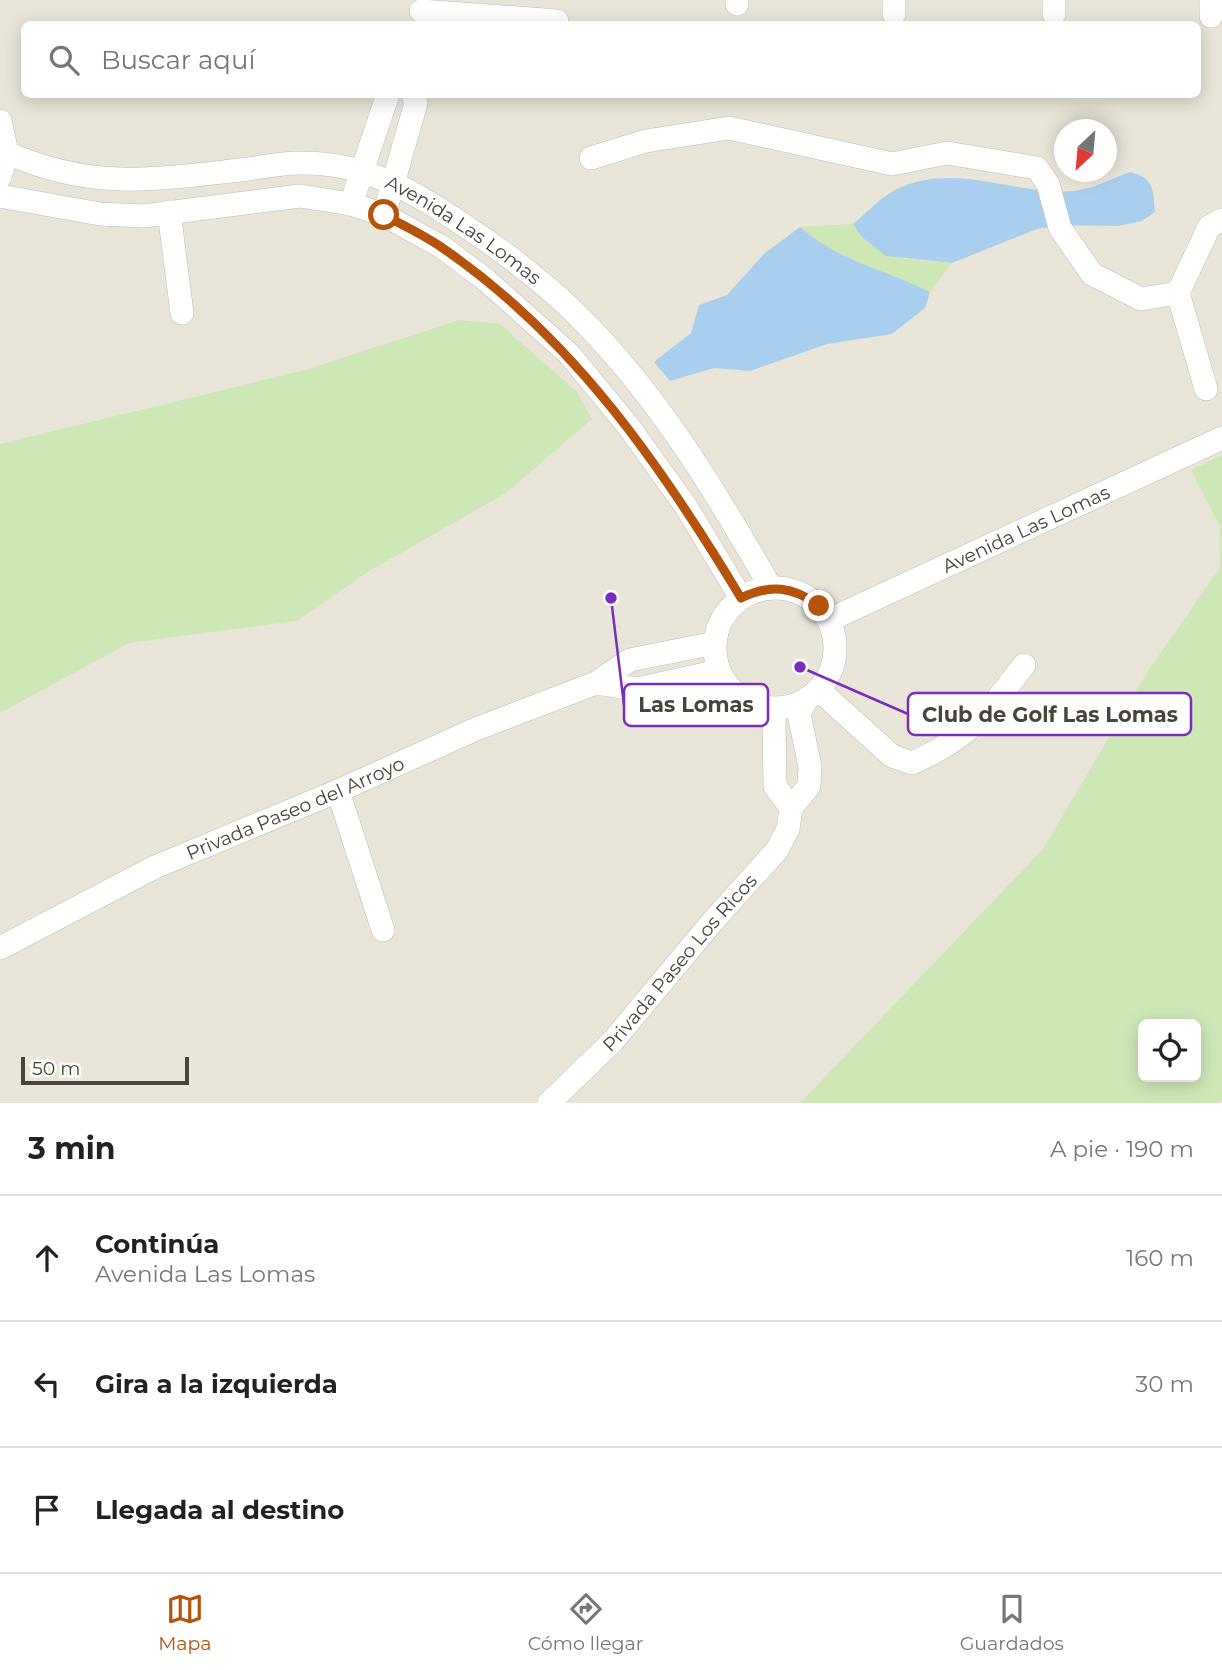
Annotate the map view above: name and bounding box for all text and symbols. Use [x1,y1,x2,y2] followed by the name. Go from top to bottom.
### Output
[21,21,1201,98] search box
[45,41,83,79] icon: search
[101,44,255,76] text: Buscar aquí
[1054,119,1117,182] north arrow
[382,171,546,290] street label: Avenida Las Lomas
[368,199,399,230] route start
[939,481,1114,578] street label: Avenida Las Lomas
[803,590,834,621] route end
[624,684,768,726] callout: Las Lomas
[638,692,754,717] text: Las Lomas
[908,693,1191,735] callout: Club de Golf Las Lomas
[922,702,1178,727] text: Club de Golf Las Lomas
[183,752,408,865] street label: Privada Paseo del Arroyo
[598,869,762,1057] street label: Privada Paseo Los Ricos
[1138,1019,1201,1082] map controls
[1138,1019,1201,1082] button: locate
[21,1054,189,1086] scale bar
[32,1057,80,1080] text: 50 m
[28,1130,115,1167] text: 3 min
[1050,1135,1194,1163] text: A pie · 190 m
[95,1228,219,1260] text: Continúa
[28,1239,66,1277] icon: ahead
[1126,1244,1194,1272] text: 160 m
[95,1260,315,1288] text: Avenida Las Lomas
[28,1365,66,1403] icon: left
[95,1368,338,1400] text: Gira a la izquierda
[1135,1370,1194,1398] text: 30 m
[28,1491,66,1529] icon: arrive
[95,1494,344,1526] text: Llegada al destino
[158,1590,212,1655] tab: Mapa
[528,1590,643,1655] tab: Cómo llegar
[960,1590,1064,1655] tab: Guardados

